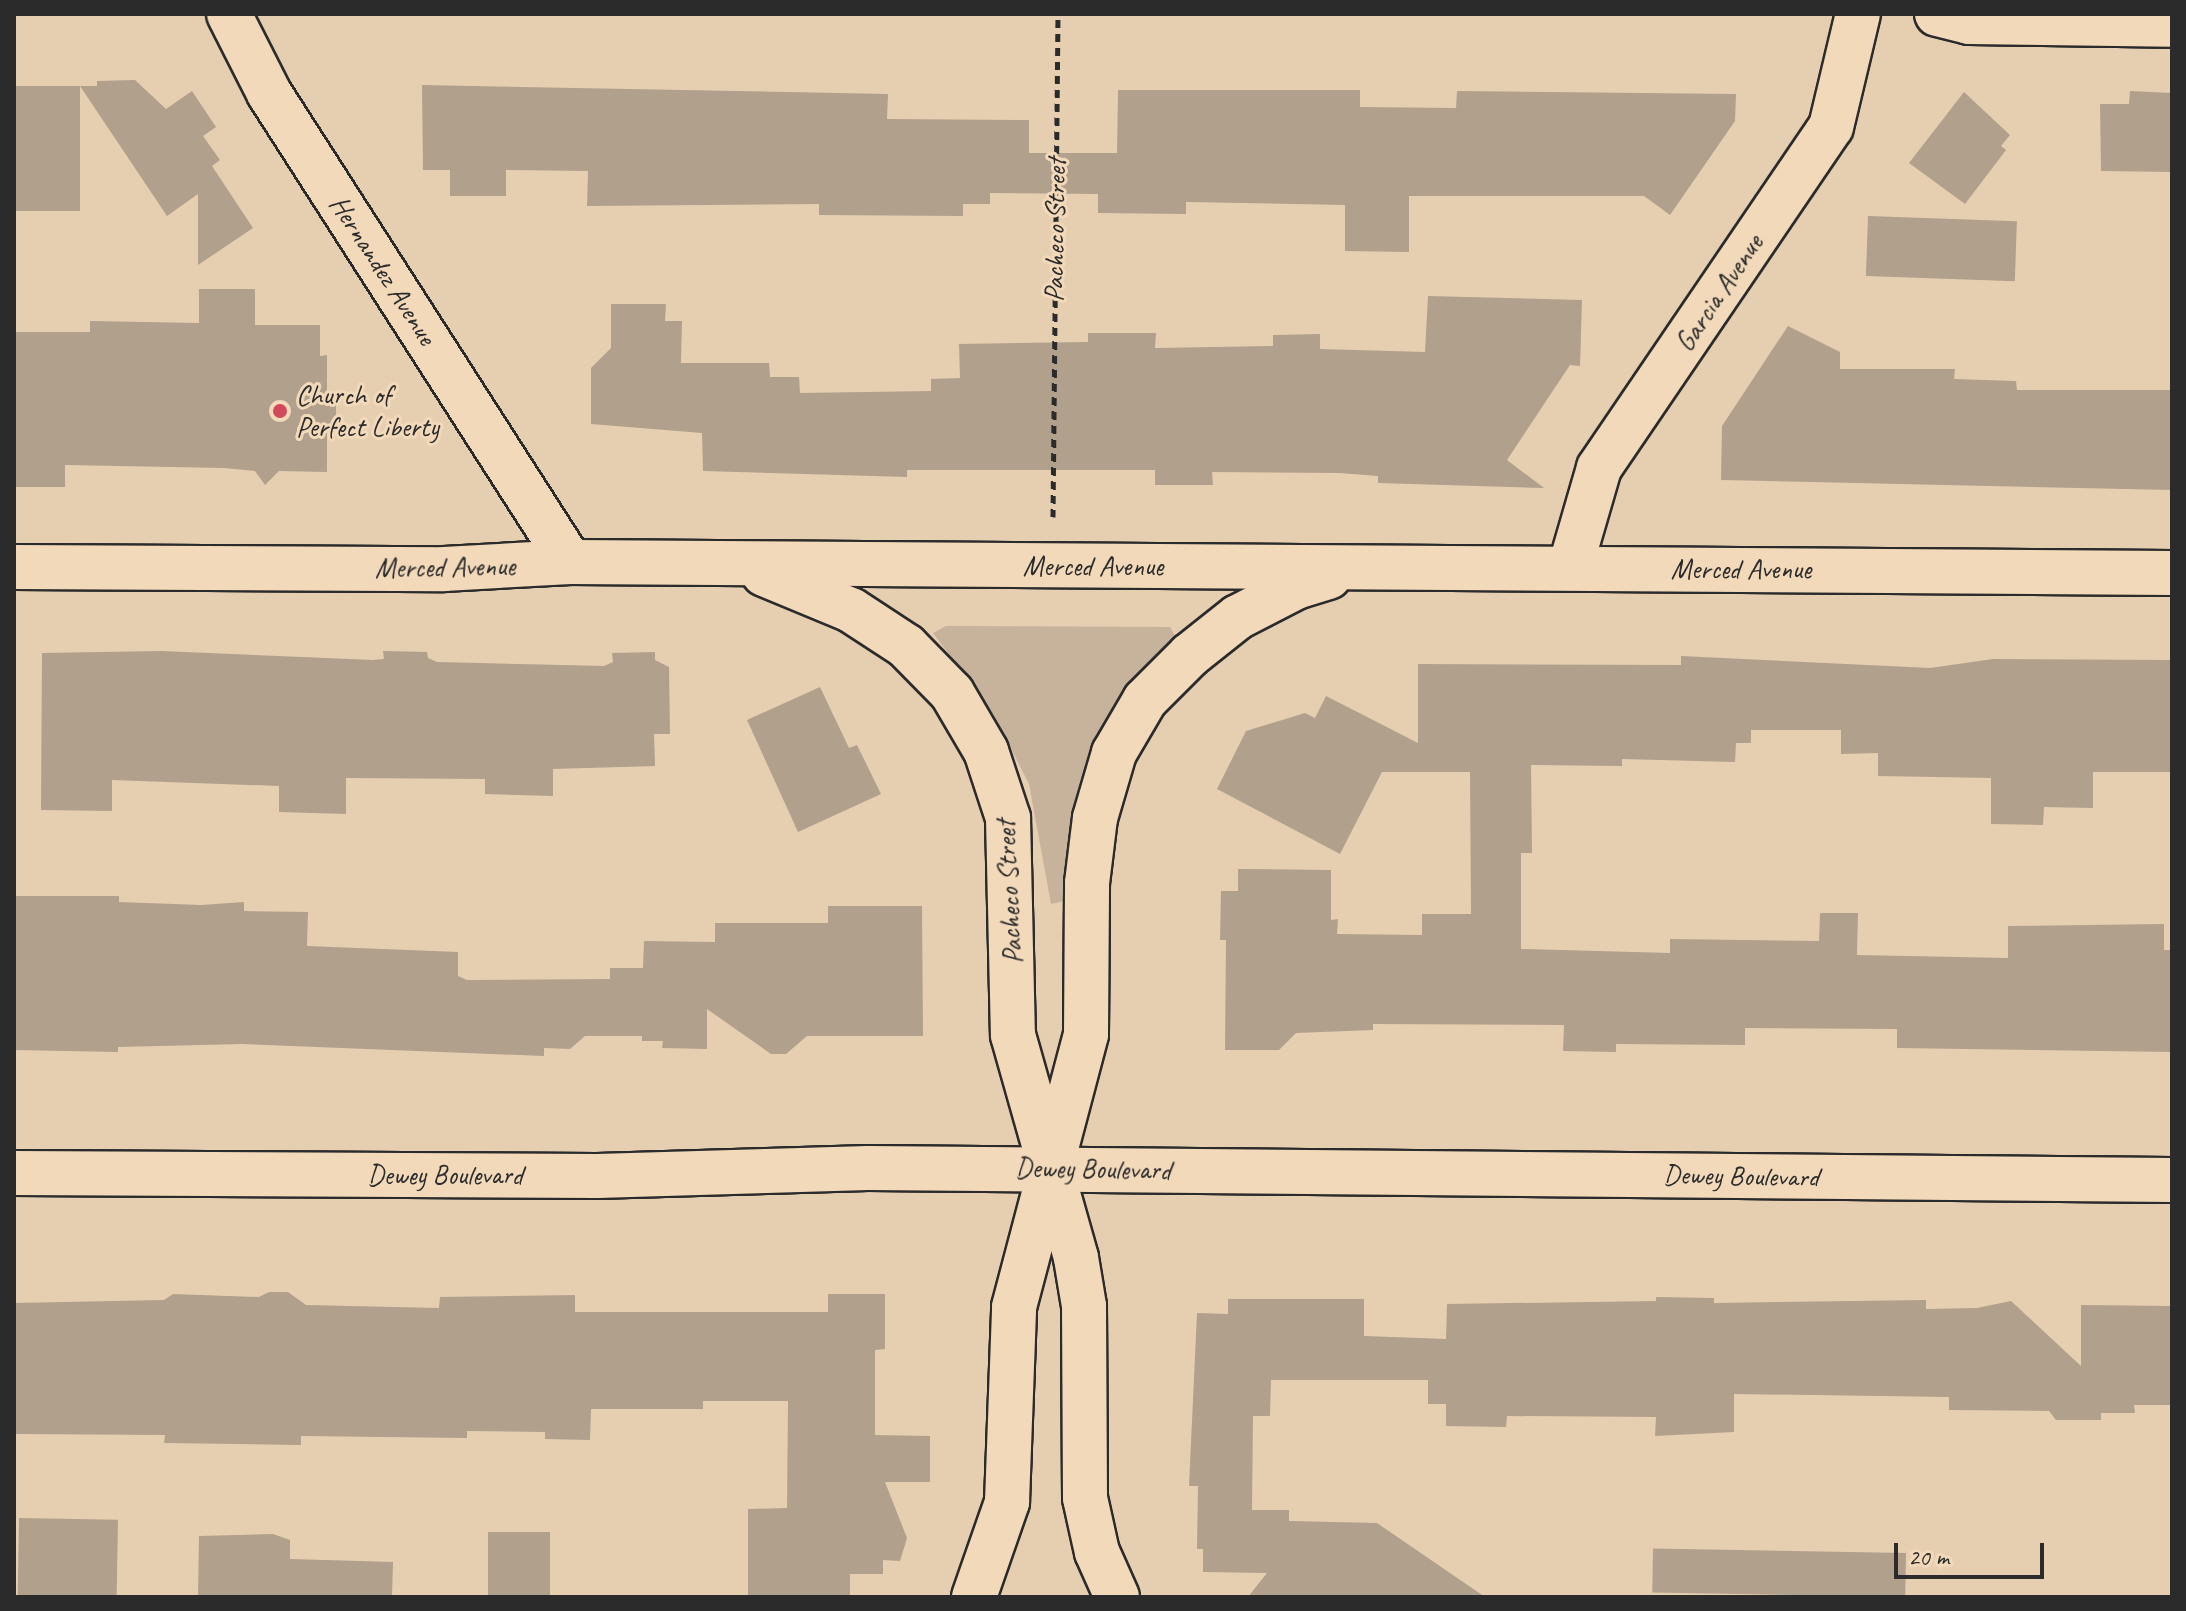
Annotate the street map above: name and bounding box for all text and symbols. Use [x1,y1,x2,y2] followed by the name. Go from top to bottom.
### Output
[1037,158,1073,302] street label: Pacheco Street
[322,189,444,351] street label: Hernandez Avenue
[1668,228,1770,358] street label: Garcia Avenue
[296,378,439,444] place label: Church of Perfect Liberty
[271,402,289,420] marker: Church of Perfect Liberty
[375,549,515,585] street label: Merced Avenue
[1023,549,1163,583] street label: Merced Avenue
[1671,552,1811,586] street label: Merced Avenue
[988,819,1030,965] street label: Pacheco Street
[1014,1151,1172,1187] street label: Dewey Boulevard
[367,1158,523,1192] street label: Dewey Boulevard
[1662,1158,1820,1194] street label: Dewey Boulevard
[1898,1527,2048,1577] scale bar
[1908,1542,1949,1572] text: 20 m

